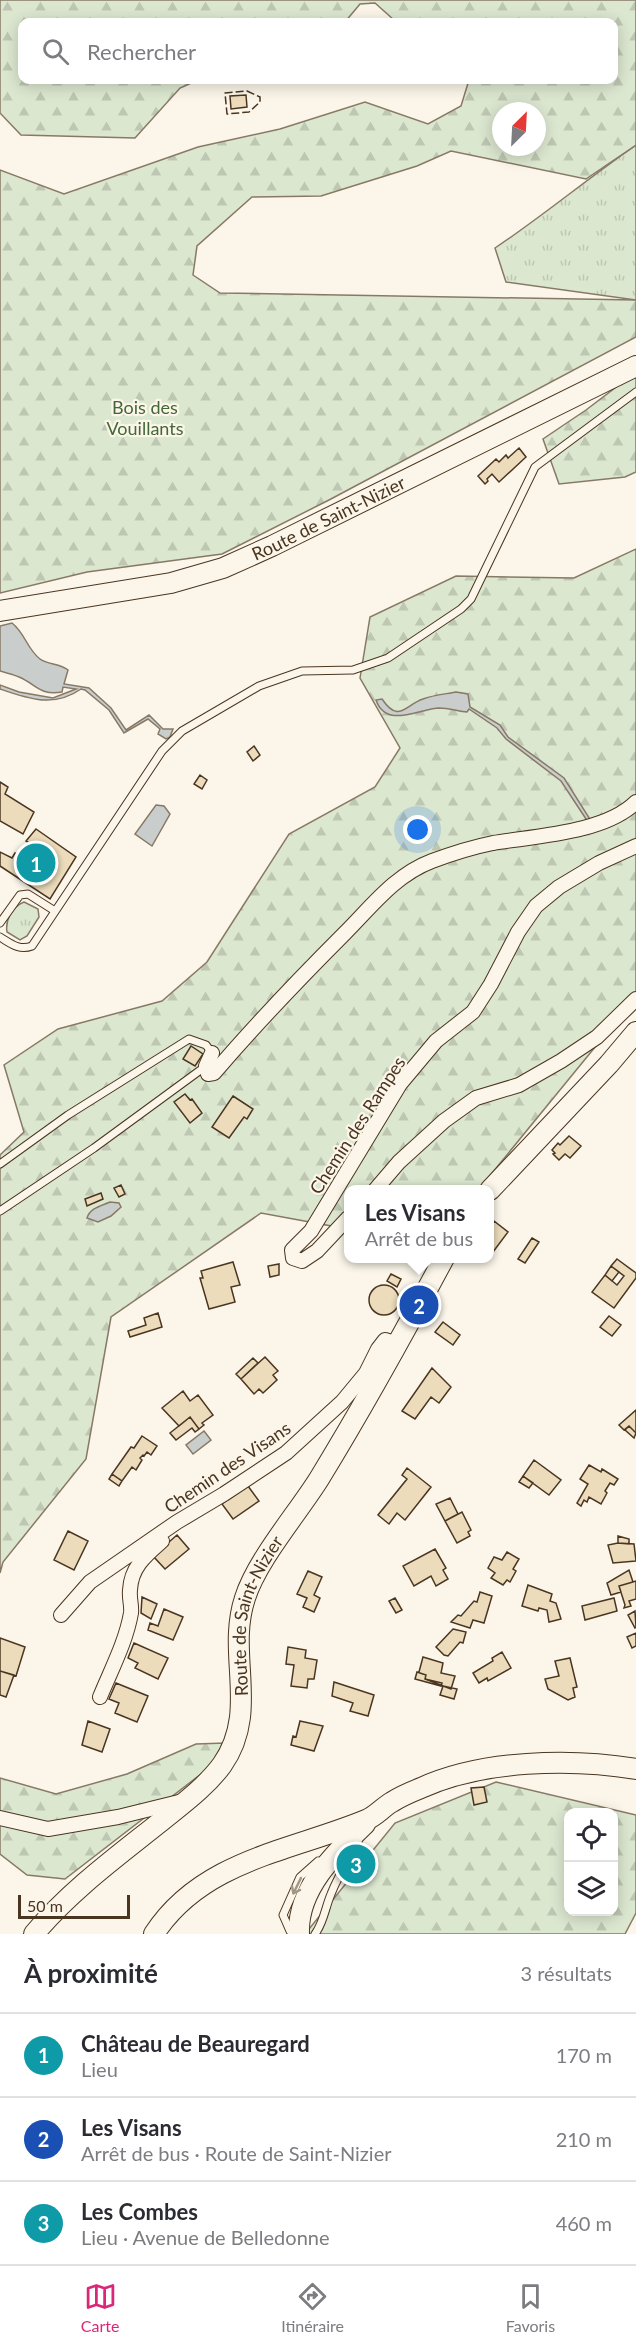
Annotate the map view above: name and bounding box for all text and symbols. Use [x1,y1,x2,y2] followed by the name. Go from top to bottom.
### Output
[18,18,618,84] search box
[39,35,72,68] icon: search
[87,38,196,65] text: Rechercher
[492,102,546,156] north arrow
[106,396,184,439] park label: Bois des Vouillants
[248,471,409,565] street label: Route de Saint-Nizier
[403,815,432,844] your location
[16,840,56,886] pin: 1
[304,1052,410,1198] street label: Chemin des Rampes
[344,1185,494,1263] popup
[365,1199,465,1226] text: Les Visans
[365,1226,473,1250] text: Arrêt de bus
[400,1282,438,1328] pin: 2
[160,1416,295,1517] street label: Chemin des Visans
[228,1531,287,1697] street label: Route de Saint-Nizier
[564,1808,618,1916] map controls
[564,1808,618,1862] button: locate
[336,1842,376,1886] pin: 3
[564,1862,618,1916] button: layers
[290,1876,302,1894] one-way arrow
[18,1892,130,1920] scale bar
[27,1896,63,1915] text: 50 m
[24,1957,158,1989] text: À proximité
[521,1961,612,1985] text: 3 résultats
[81,2030,310,2057] text: Château de Beauregard
[38,2043,49,2067] text: 1
[556,2043,612,2067] text: 170 m
[81,2057,118,2081] text: Lieu
[81,2114,182,2141] text: Les Visans
[38,2127,49,2151] text: 2
[556,2127,612,2151] text: 210 m
[81,2141,391,2165] text: Arrêt de bus · Route de Saint-Nizier
[81,2198,198,2225] text: Les Combes
[38,2211,49,2235] text: 3
[556,2211,612,2235] text: 460 m
[81,2225,330,2249] text: Lieu · Avenue de Belledonne
[81,2280,119,2335] tab: Carte
[281,2280,344,2335] tab: Itinéraire
[506,2280,555,2335] tab: Favoris

